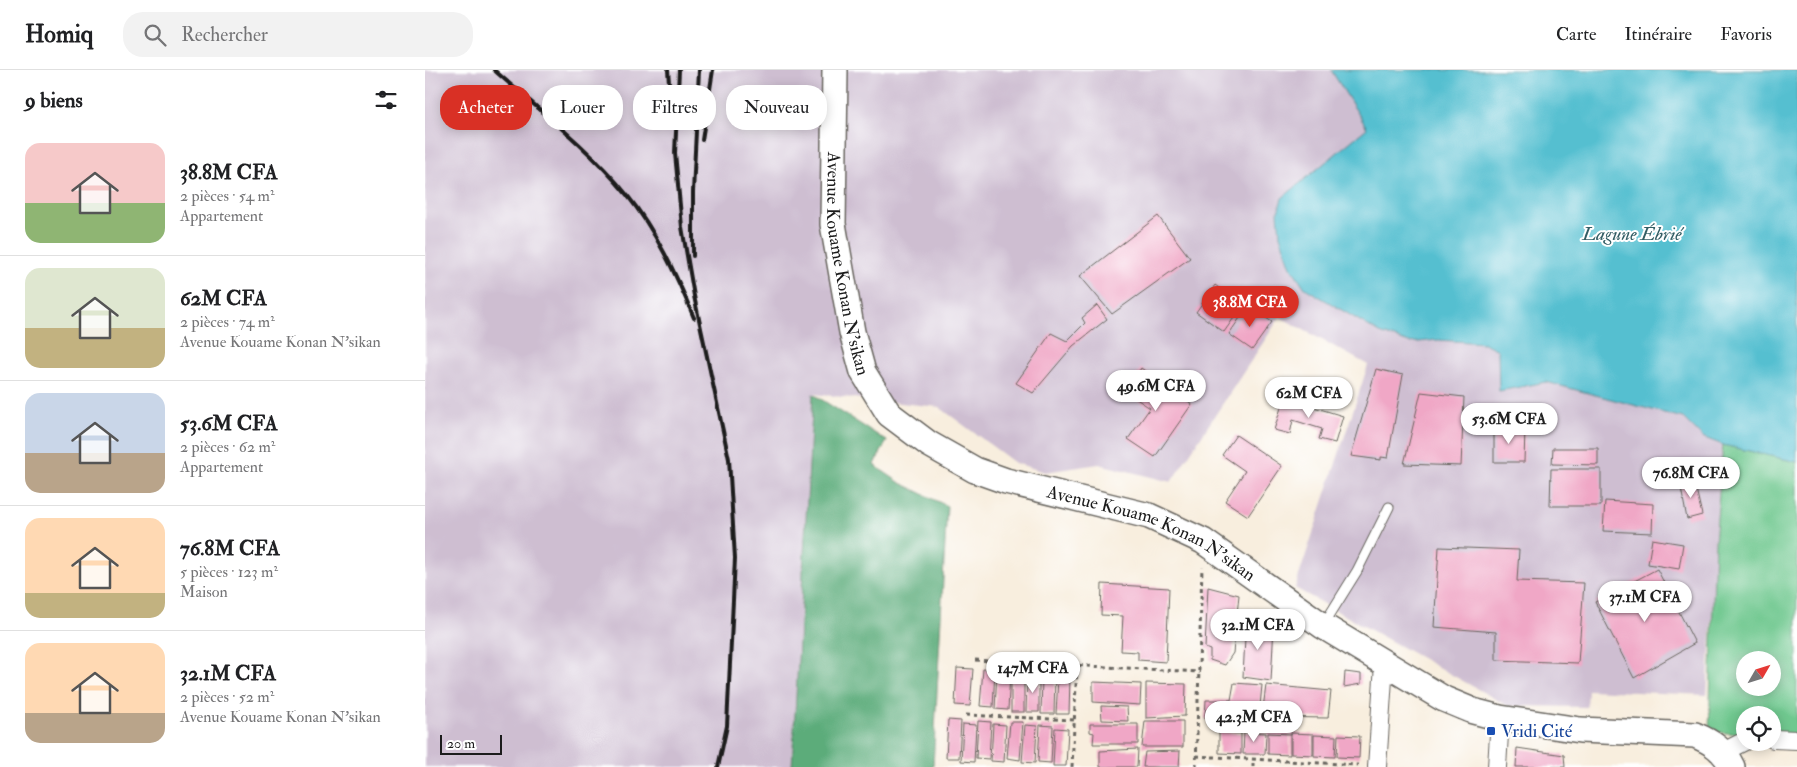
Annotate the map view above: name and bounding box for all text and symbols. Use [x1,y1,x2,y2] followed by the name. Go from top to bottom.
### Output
[123,12,473,57] search box
[25,19,93,50] text: Homiq
[141,21,169,49] icon: search
[181,23,268,47] text: Rechercher
[1556,23,1597,46] text: Carte
[1625,23,1692,46] text: Itinéraire
[1720,23,1772,46] text: Favoris
[440,85,532,130] chip: Acheter
[542,85,623,130] chip: Louer
[633,85,716,130] chip: Filtres
[726,85,827,130] chip: Nouveau
[372,86,400,114] icon: filters
[25,87,83,114] text: 9 biens
[821,151,875,378] street label: Avenue Kouame Konan N'sikan
[180,159,278,186] text: 38.8M CFA
[65,163,125,223] icon: home
[180,186,274,206] text: 2 pièces · 54 m²
[180,206,263,226] text: Appartement
[1581,222,1685,246] water label: Lagune Ébrié
[180,285,267,312] text: 62M CFA
[1193,286,1307,328] pin: 38.8M CFA
[65,288,125,348] icon: home
[1213,292,1287,312] text: 38.8M CFA
[180,312,275,332] text: 2 pièces · 74 m²
[180,332,381,352] text: Avenue Kouame Konan N'sikan
[1099,370,1213,412] pin: 49.6M CFA
[1117,376,1195,396] text: 49.6M CFA
[1263,376,1355,419] pin: 62M CFA
[1276,383,1342,403] text: 62M CFA
[1452,402,1566,445] pin: 53.6M CFA
[1472,409,1546,429] text: 53.6M CFA
[180,410,278,437] text: 53.6M CFA
[65,413,125,473] icon: home
[180,437,275,457] text: 2 pièces · 62 m²
[1634,456,1748,499] pin: 76.8M CFA
[180,457,263,477] text: Appartement
[1653,463,1729,483] text: 76.8M CFA
[1044,480,1260,586] street label: Avenue Kouame Konan N'sikan
[180,535,280,562] text: 76.8M CFA
[65,538,125,598] icon: home
[180,562,278,582] text: 5 pièces · 123 m²
[1588,580,1702,623] pin: 37.1M CFA
[180,582,228,602] text: Maison
[1609,587,1681,607] text: 37.1M CFA
[1201,608,1315,651] pin: 32.1M CFA
[1221,615,1295,635] text: 32.1M CFA
[1736,651,1781,696] north arrow
[1736,651,1781,751] map controls
[981,652,1085,694] pin: 147M CFA
[997,658,1069,678] text: 147M CFA
[180,660,276,687] text: 32.1M CFA
[65,663,125,723] icon: home
[180,687,274,707] text: 2 pièces · 52 m²
[1197,700,1311,743] pin: 42.3M CFA
[1736,706,1781,751] button: locate
[180,707,381,727] text: Avenue Kouame Konan N'sikan
[1216,707,1292,727] text: 42.3M CFA
[1501,720,1573,743] place label: Vridi Cité
[1485,725,1497,737] marker: Vridi Cité
[440,732,503,755] scale bar
[447,735,475,752] text: 20 m

